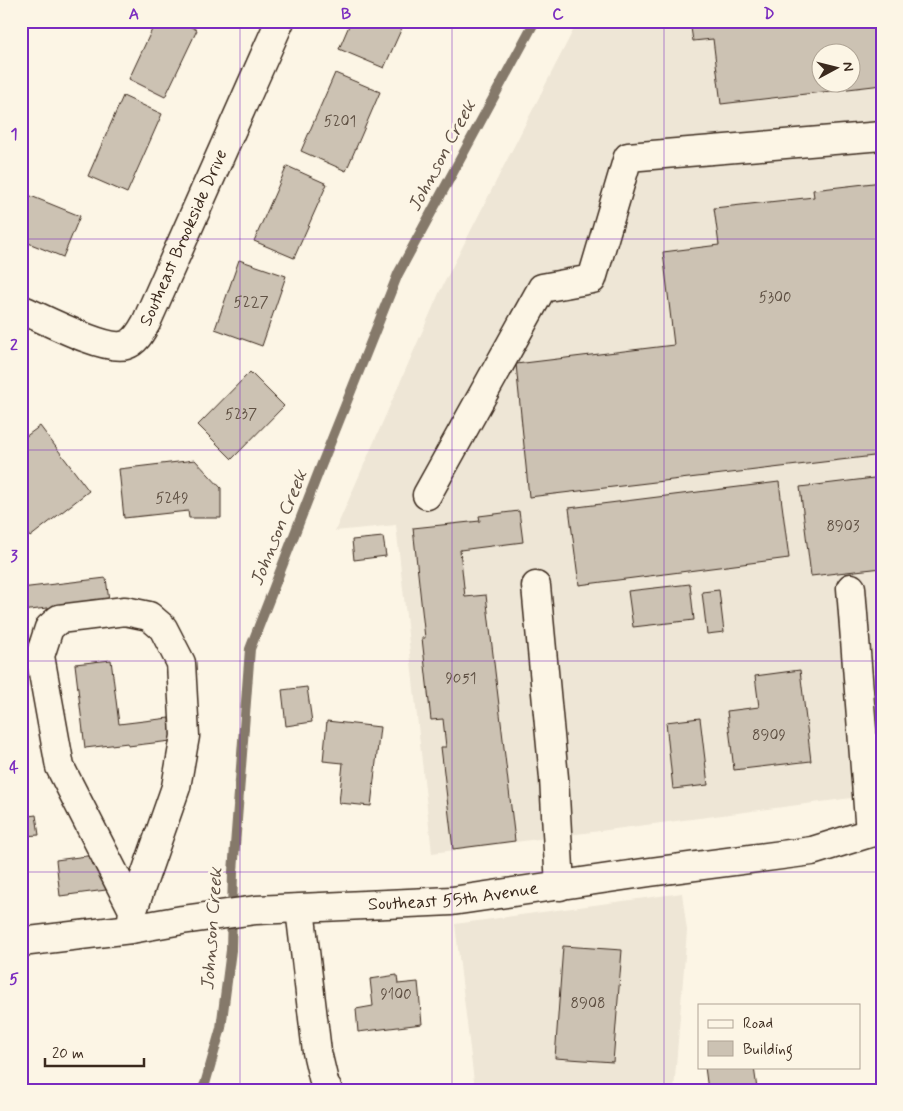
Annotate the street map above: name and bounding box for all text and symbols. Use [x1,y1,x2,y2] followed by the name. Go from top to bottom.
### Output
[129,4,139,25] text: A
[341,4,351,25] text: B
[552,4,564,25] text: C
[763,4,775,25] text: D
[810,42,860,92] north arrow
[838,61,857,72] text: N
[402,95,482,216] water label: Johnson Creek
[324,112,356,132] house number: 5201
[10,124,18,145] text: 1
[134,145,234,330] street label: Southeast Brookside Drive
[759,288,791,308] house number: 5300
[234,293,268,313] house number: 5227
[10,335,18,356] text: 2
[225,405,257,425] house number: 5237
[244,465,314,590] water label: Johnson Creek
[155,489,189,509] house number: 5249
[826,517,860,537] house number: 8903
[10,546,18,567] text: 3
[446,669,477,689] house number: 9051
[752,726,786,746] house number: 8909
[9,757,19,778] text: 4
[195,866,229,991] water label: Johnson Creek
[368,876,540,917] street label: Southeast 55th Avenue
[9,969,19,990] text: 5
[380,985,412,1005] house number: 9100
[571,994,605,1014] house number: 8908
[698,1004,860,1068] legend
[743,1014,773,1034] text: Road
[45,1036,144,1068] scale bar
[743,1040,793,1061] text: Building
[52,1044,84,1064] text: 20 m

